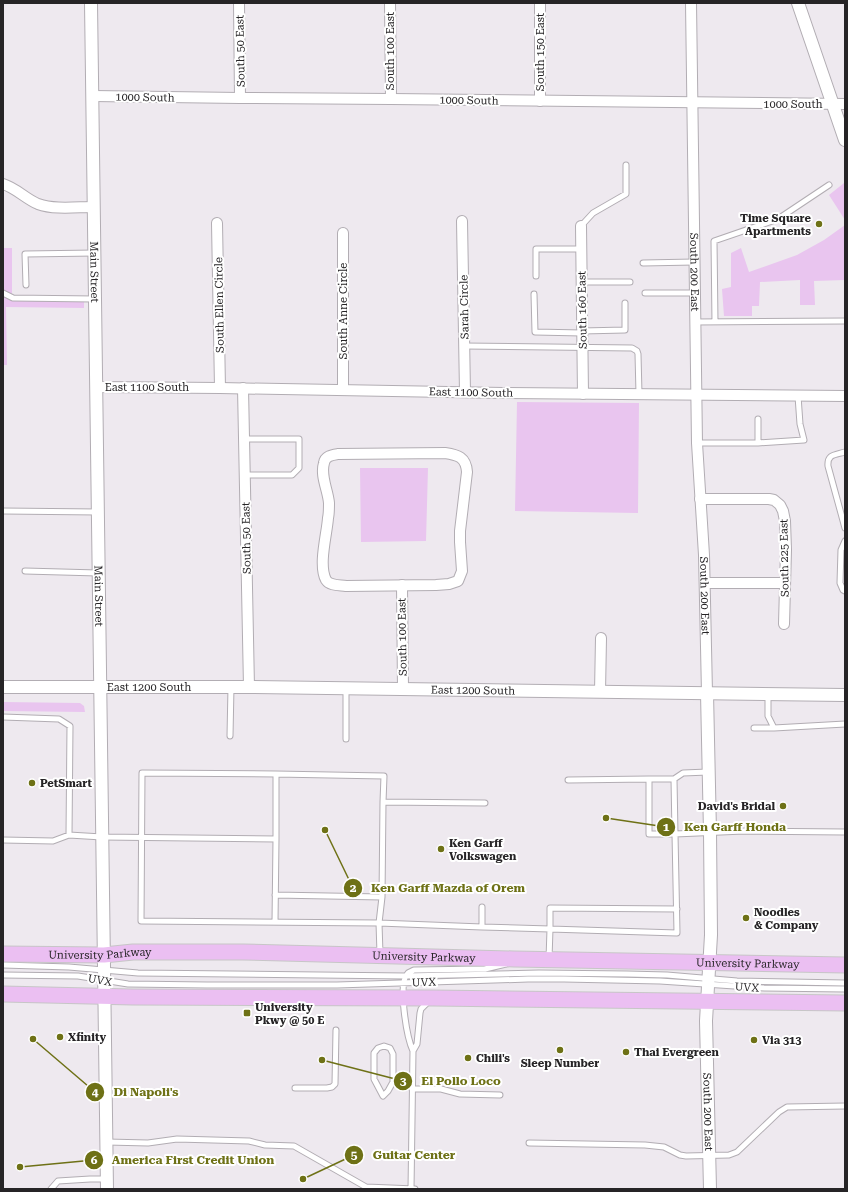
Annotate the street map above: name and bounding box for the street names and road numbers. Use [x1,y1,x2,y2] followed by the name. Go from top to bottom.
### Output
[384,12,397,90] street label: South 100 East
[534,13,547,91] street label: South 150 East
[233,15,248,87] street label: South 50 East
[115,90,175,105] street label: 1000 South
[439,93,499,108] street label: 1000 South
[763,98,823,111] street label: 1000 South
[687,233,701,311] street label: South 200 East
[87,241,101,303] street label: Main Street
[212,257,227,353] street label: South Ellen Circle
[337,263,350,359] street label: South Anne Circle
[575,271,590,349] street label: South 160 East
[457,275,472,339] street label: Sarah Circle
[105,381,189,394] street label: East 1100 South
[429,385,513,400] street label: East 1100 South
[239,502,254,574] street label: South 50 East
[777,519,792,597] street label: South 225 East
[697,556,712,635] street label: South 200 East
[92,565,105,627] street label: Main Street
[395,598,410,676] street label: South 100 East
[107,681,191,694] street label: East 1200 South
[431,683,515,698] street label: East 1200 South
[48,946,152,962] street label: University Parkway
[372,949,476,965] street label: University Parkway
[696,956,800,971] street label: University Parkway
[87,972,113,989] street label: UVX
[411,976,437,989] street label: UVX
[734,980,760,995] street label: UVX
[700,1072,715,1151] street label: South 200 East

